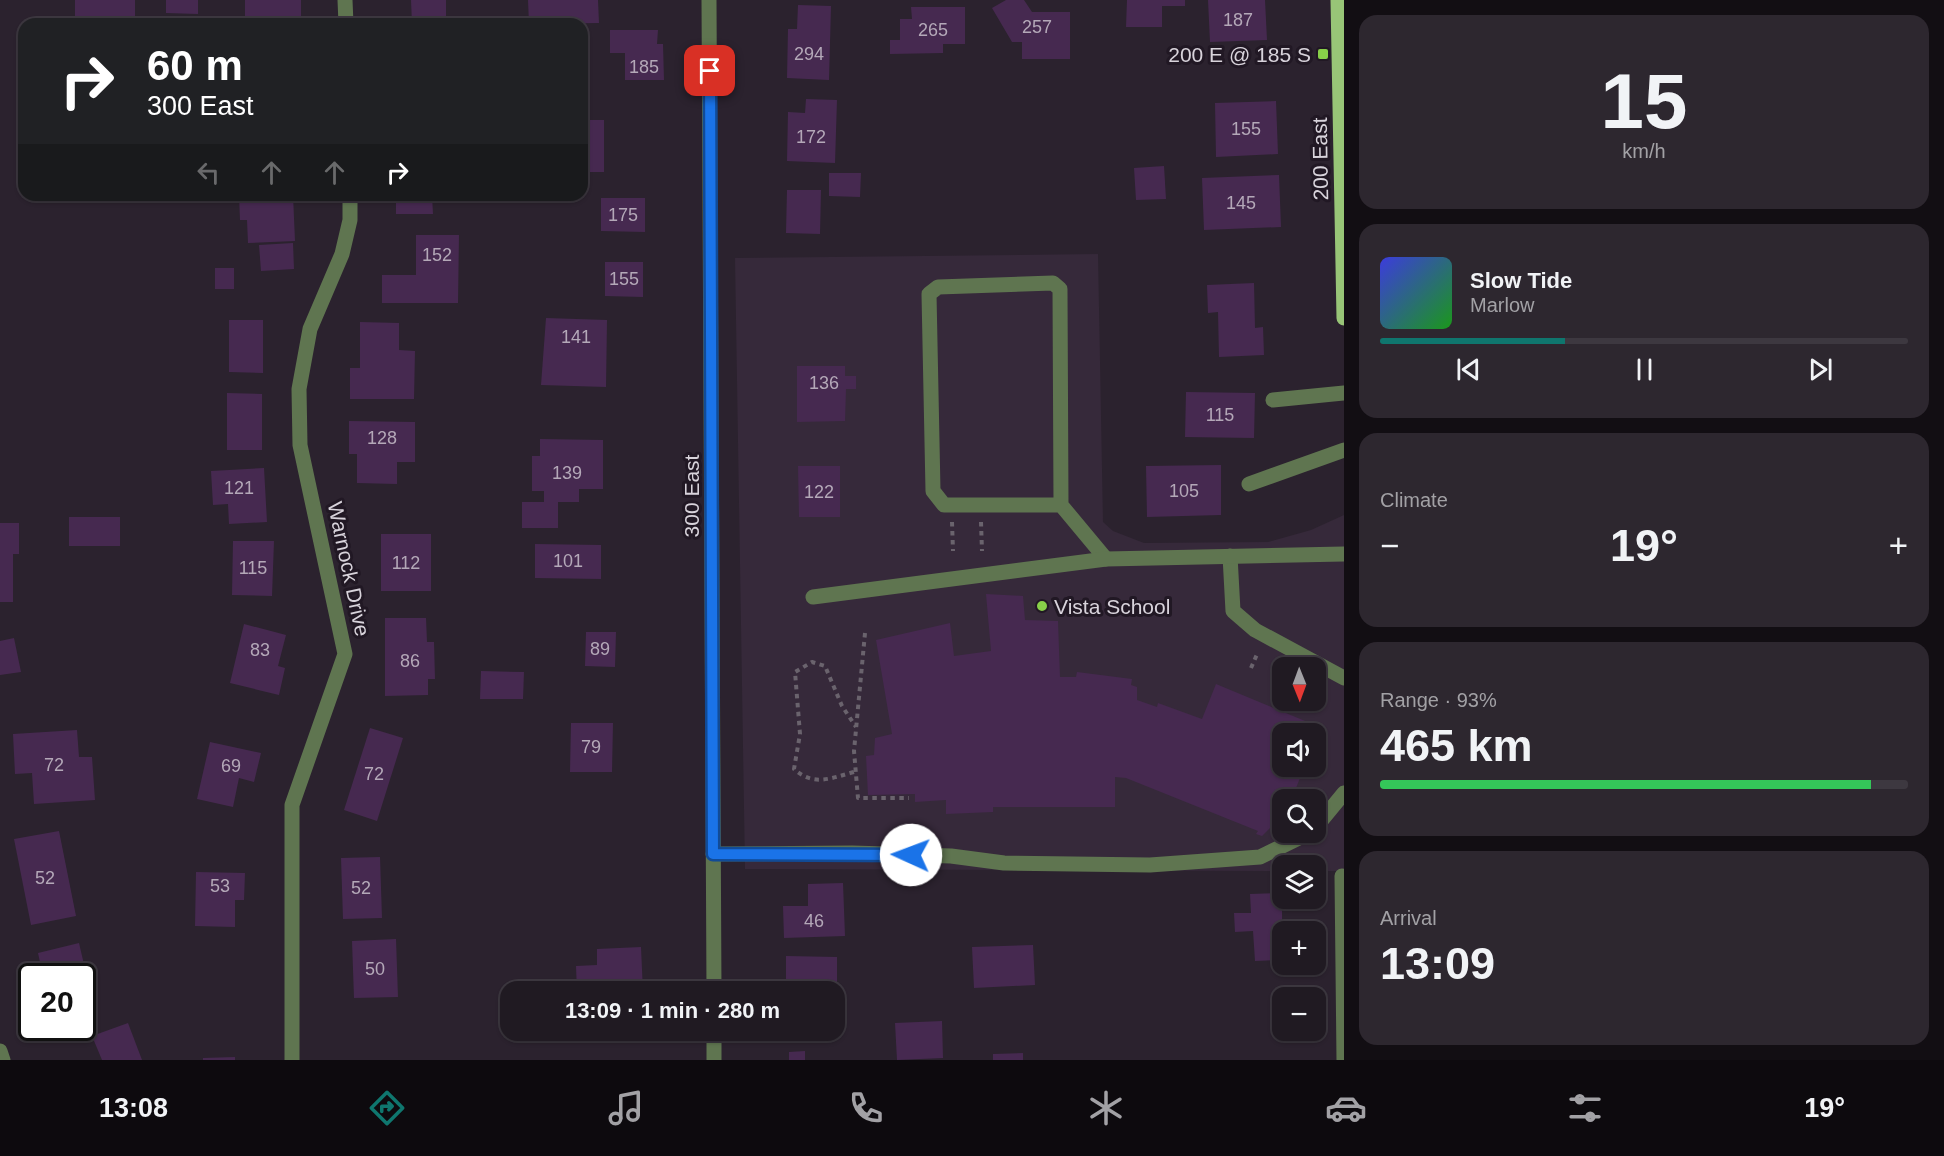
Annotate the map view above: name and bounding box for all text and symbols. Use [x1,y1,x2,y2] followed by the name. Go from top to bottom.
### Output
[1223,10,1253,30] house number: 187
[1022,17,1052,37] house number: 257
[918,20,948,40] house number: 265
[48,42,126,120] icon: right
[147,42,243,89] text: 60 m
[1168,43,1311,66] place label: 200 E @ 185 S
[794,44,824,64] house number: 294
[684,45,735,96] pin
[1316,47,1330,61] marker: 200 E @ 185 S
[693,54,726,87] icon: arrive
[629,57,659,77] house number: 185
[1601,57,1687,145] text: 15
[147,91,254,121] text: 300 East
[1308,117,1332,201] street label: 200 East
[1231,119,1261,139] house number: 155
[796,127,826,147] house number: 172
[1622,140,1666,162] text: km/h
[192,156,225,189] icon: left
[255,156,288,189] icon: ahead
[318,156,351,189] icon: ahead
[381,156,414,189] icon: right
[1226,193,1256,213] house number: 145
[608,205,638,225] house number: 175
[422,245,452,265] house number: 152
[1470,268,1572,293] text: Slow Tide
[609,269,639,289] house number: 155
[1470,294,1534,316] text: Marlow
[561,327,591,347] house number: 141
[1452,353,1485,386] icon: previous
[1628,353,1661,386] icon: pause
[1804,353,1837,386] icon: next
[809,373,839,393] house number: 136
[1206,405,1234,425] house number: 115
[367,428,397,448] house number: 128
[680,454,703,537] street label: 300 East
[552,463,582,483] house number: 139
[224,478,254,498] house number: 121
[1169,481,1199,501] house number: 105
[804,482,834,502] house number: 122
[1380,489,1448,511] text: Climate
[324,500,374,638] street label: Warnock Drive
[1610,520,1678,571] text: 19°
[1380,527,1399,564] text: −
[1889,527,1908,564] text: +
[553,551,583,571] house number: 101
[392,553,420,573] house number: 112
[239,558,267,578] house number: 115
[1054,595,1170,618] place label: Vista School
[1035,599,1049,613] marker: Vista School
[590,639,610,659] house number: 89
[250,640,270,660] house number: 83
[400,651,420,671] house number: 86
[1272,657,1326,711] north arrow
[1272,657,1326,1041] map controls
[1380,689,1497,711] text: Range · 93%
[1380,720,1533,771] text: 465 km
[1272,723,1326,777] button: sound
[581,737,601,757] house number: 79
[44,755,64,775] house number: 72
[221,756,241,776] house number: 69
[364,764,384,784] house number: 72
[1272,789,1326,843] button: search
[879,823,943,887] position arrow
[1272,855,1326,909] button: layers
[35,868,55,888] house number: 52
[210,876,230,896] house number: 53
[351,878,371,898] house number: 52
[1380,907,1437,929] text: Arrival
[804,911,824,931] house number: 46
[1272,921,1326,975] button: +
[1380,938,1495,989] text: 13:09
[365,959,385,979] house number: 50
[18,963,96,1041] speed limit sign: 20
[1272,987,1326,1041] button: −
[565,998,780,1023] text: 13:09 · 1 min · 280 m
[366,1087,408,1129] icon: directions
[605,1087,647,1129] icon: music
[845,1087,887,1129] icon: phone
[1085,1087,1127,1129] icon: climate
[1325,1087,1367,1129] icon: car
[1564,1087,1606,1129] icon: filters
[99,1093,168,1123] text: 13:08
[1804,1093,1845,1123] text: 19°

